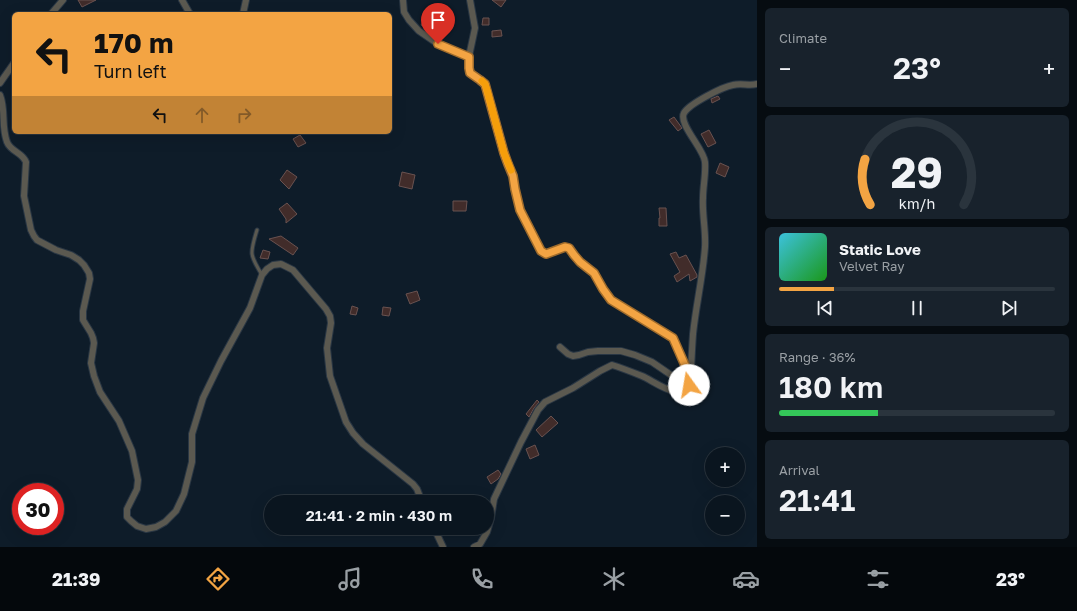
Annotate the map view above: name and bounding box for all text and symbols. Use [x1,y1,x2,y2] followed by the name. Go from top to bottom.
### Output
[421,3,455,44] pin
[427,9,449,31] icon: arrive
[94,26,173,59] text: 170 m
[28,28,80,80] icon: left
[779,30,827,46] text: Climate
[893,50,941,86] text: 23°
[779,55,791,82] text: −
[1043,55,1055,82] text: +
[94,60,167,82] text: Turn left
[149,104,171,126] icon: left
[191,104,213,126] icon: ahead
[233,104,255,126] icon: right
[891,147,943,197] text: 29
[899,194,935,211] text: km/h
[839,240,921,258] text: Static Love
[839,258,904,274] text: Velvet Ray
[814,297,836,319] icon: previous
[906,297,928,319] icon: pause
[998,297,1020,319] icon: next
[779,349,855,365] text: Range · 36%
[668,364,710,406] position arrow
[779,369,883,405] text: 180 km
[705,447,745,535] map controls
[705,447,745,487] button: +
[779,462,820,478] text: Arrival
[779,482,855,518] text: 21:41
[12,483,64,535] speed limit sign: 30
[705,495,745,535] button: −
[306,506,452,524] text: 21:41 · 2 min · 430 m
[204,565,232,593] icon: directions
[336,565,364,593] icon: music
[468,565,496,593] icon: phone
[600,565,628,593] icon: climate
[732,565,760,593] icon: car
[864,565,892,593] icon: filters
[52,568,100,590] text: 21:39
[996,568,1025,590] text: 23°

